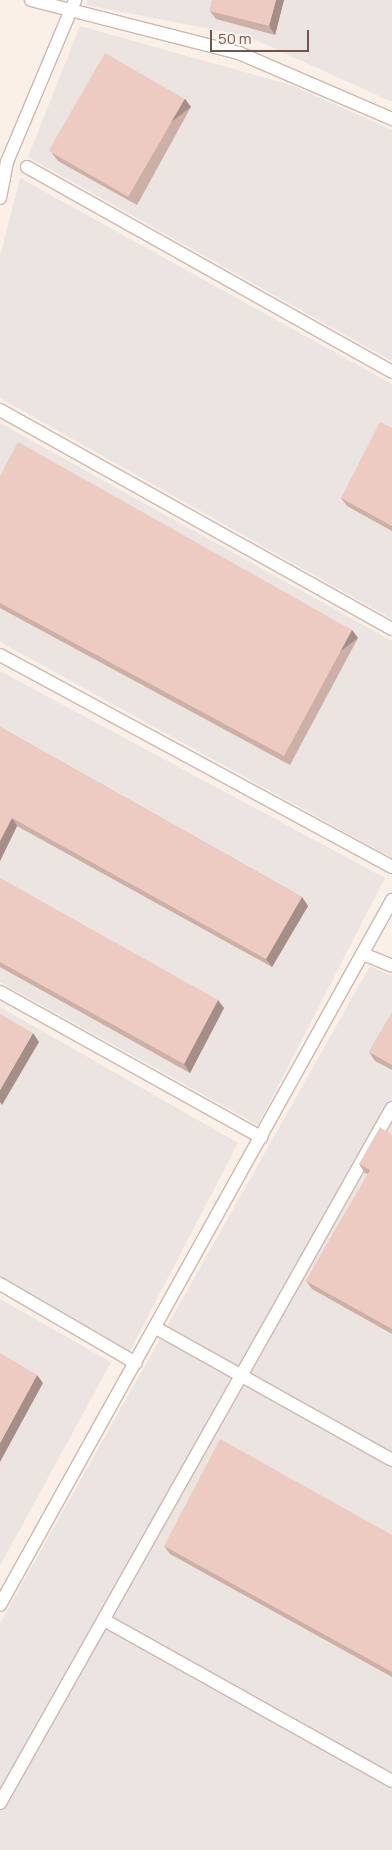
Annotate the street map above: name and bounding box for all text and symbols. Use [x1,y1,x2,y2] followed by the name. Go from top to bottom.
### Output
[212,20,311,52] scale bar
[218,28,252,49] text: 50 m

